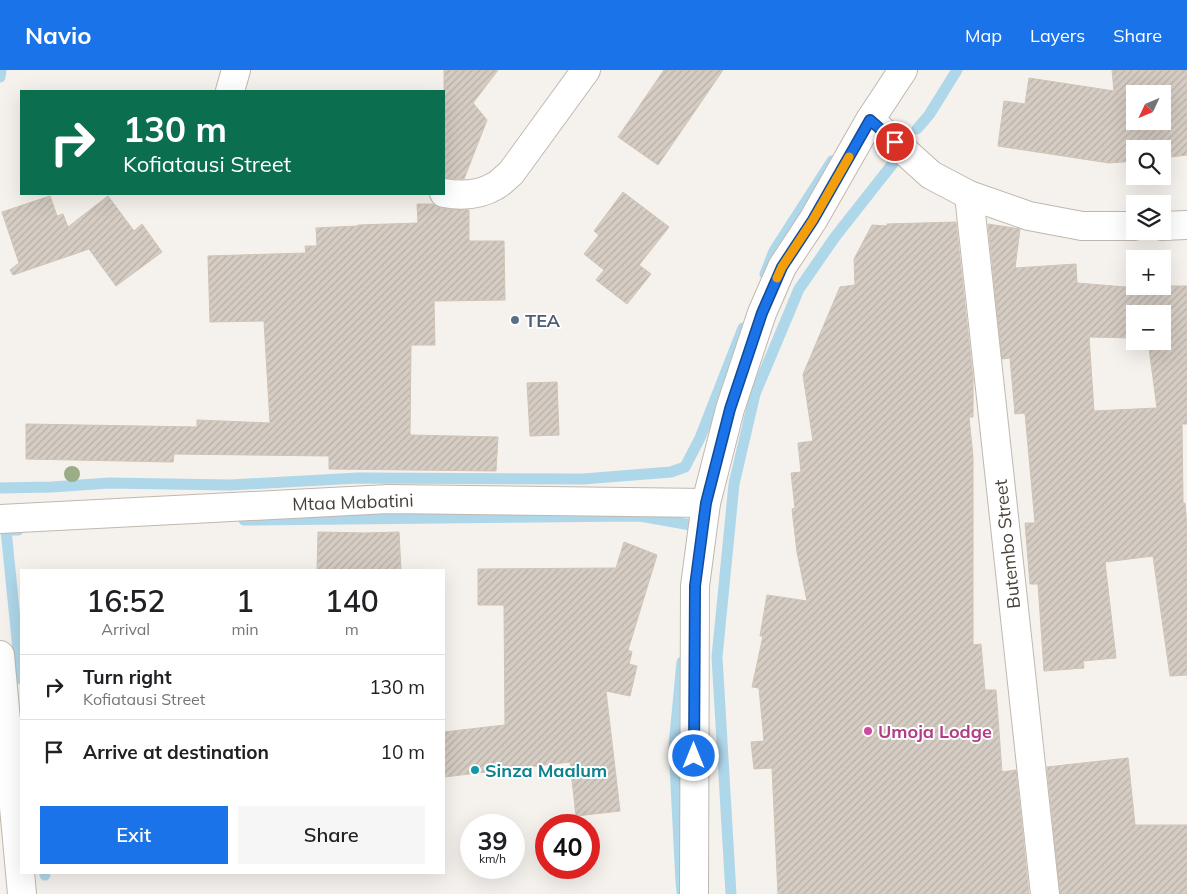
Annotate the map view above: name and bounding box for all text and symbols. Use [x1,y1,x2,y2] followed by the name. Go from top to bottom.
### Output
[25,20,91,50] text: Navio
[965,24,1002,47] text: Map
[1030,24,1085,47] text: Layers
[1113,24,1162,47] text: Share
[1126,85,1171,130] north arrow
[1126,85,1171,350] map controls
[123,107,227,151] text: 130 m
[40,110,105,175] icon: right
[874,121,916,163] pin
[881,128,909,156] icon: arrive
[1126,140,1171,185] button: search
[123,150,291,178] text: Kofiatausi Street
[1126,195,1171,240] button: layers
[1126,250,1171,295] button: +
[1126,305,1171,350] button: −
[525,309,561,332] place label: TEA
[509,314,521,326] marker: TEA
[989,478,1025,610] street label: Butembo Street
[292,488,414,516] street label: Mtaa Mabatini
[86,582,165,620] text: 16:52
[236,582,254,620] text: 1
[325,582,379,620] text: 140
[101,619,150,639] text: Arrival
[231,619,259,639] text: min
[345,619,359,639] text: m
[83,665,172,689] text: Turn right
[40,673,68,701] icon: right
[369,675,425,699] text: 130 m
[83,689,205,709] text: Kofiatausi Street
[878,720,992,743] place label: Umoja Lodge
[862,725,874,737] marker: Umoja Lodge
[667,729,719,781] position arrow
[40,738,68,766] icon: arrive
[83,740,269,764] text: Arrive at destination
[381,740,425,764] text: 10 m
[485,759,607,782] place label: Sinza Maalum
[469,764,481,776] marker: Sinza Maalum
[40,806,228,864] button: Exit
[238,806,425,864] button: Share
[535,814,600,879] speed limit sign: 40
[477,825,508,856] text: 39
[479,851,506,866] text: km/h

